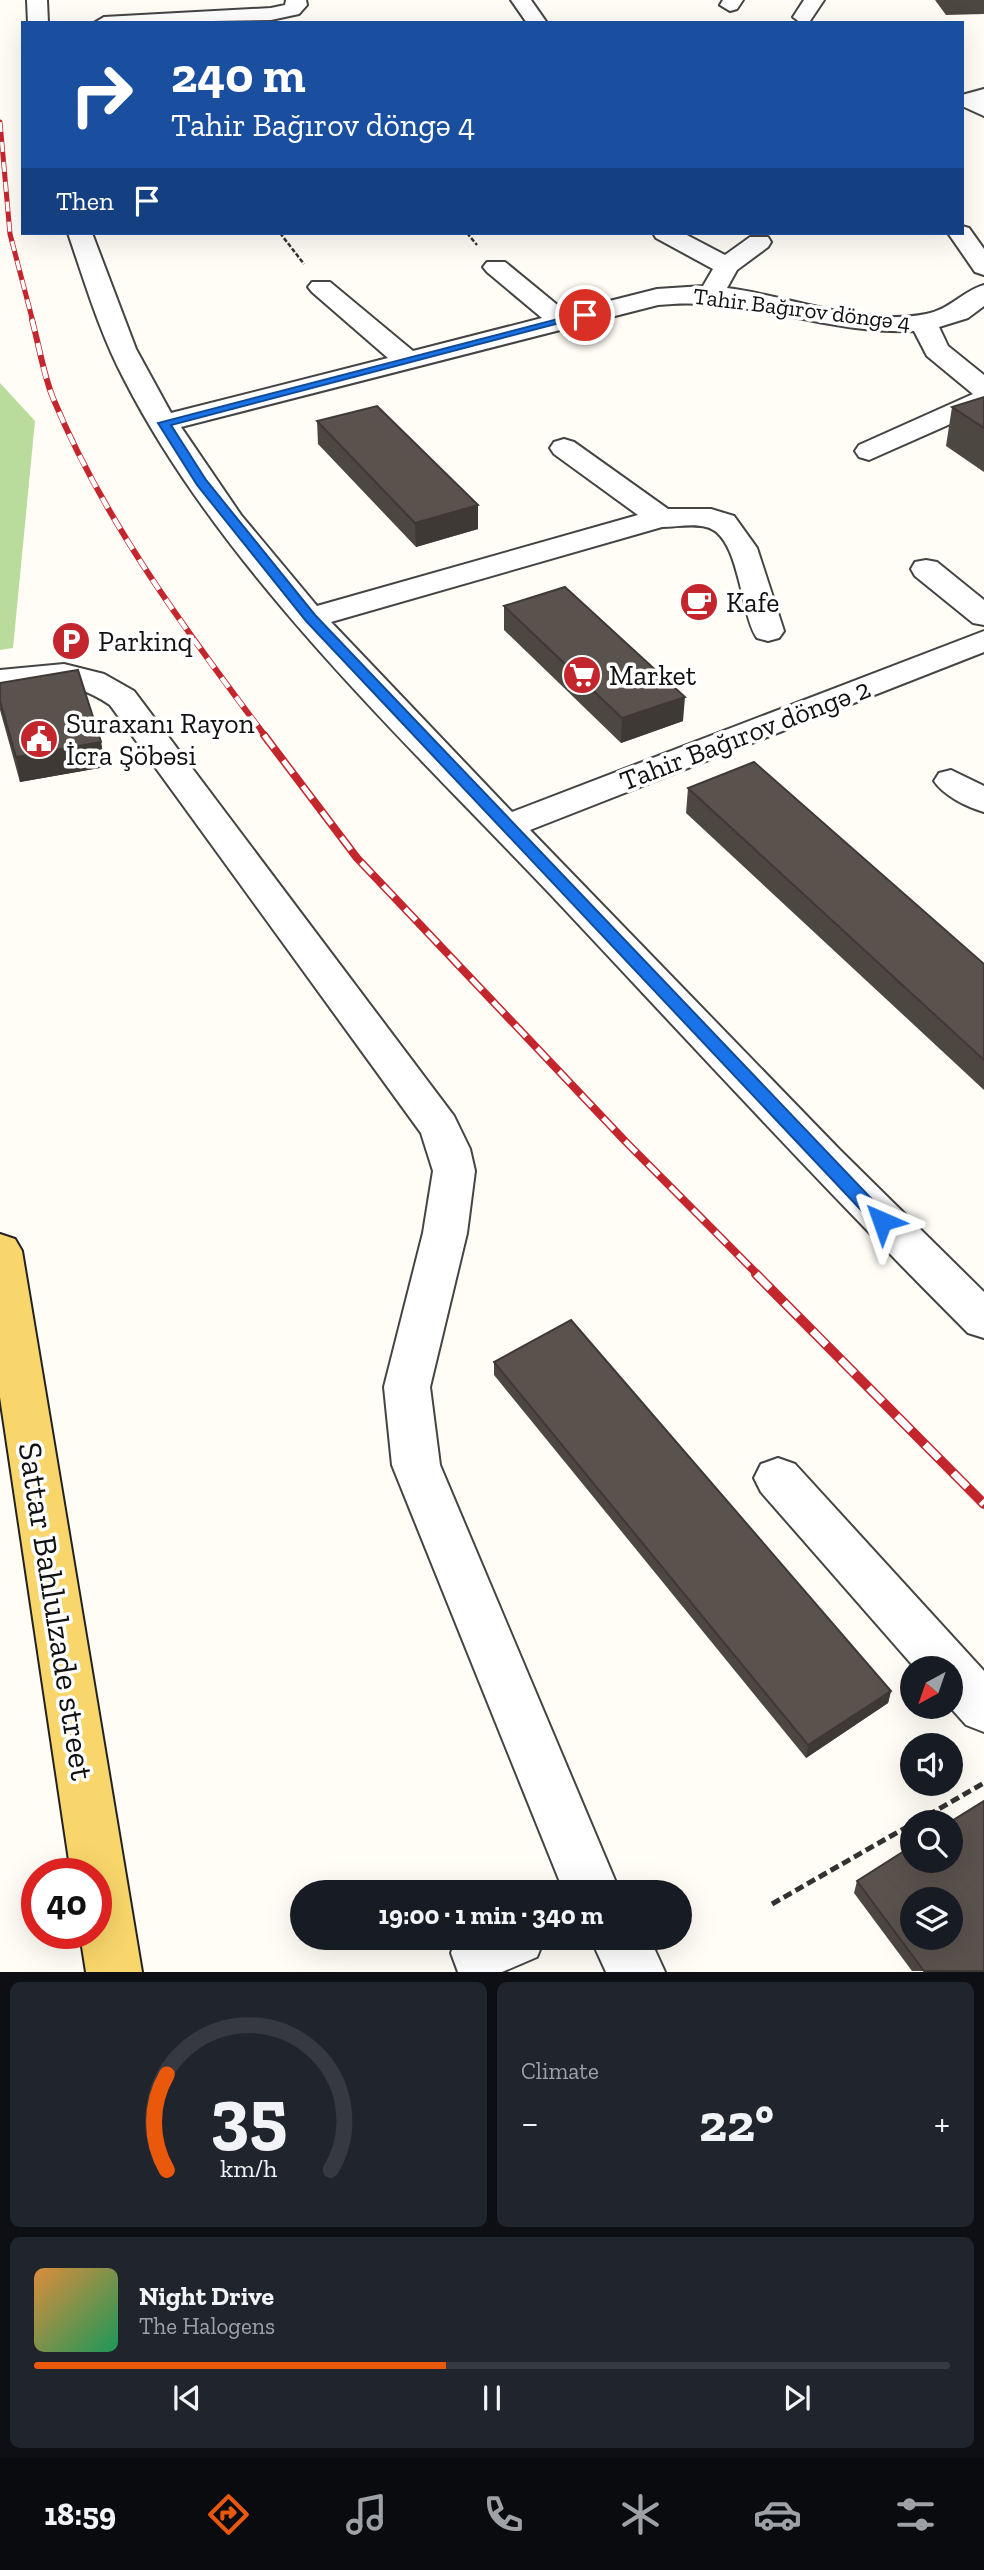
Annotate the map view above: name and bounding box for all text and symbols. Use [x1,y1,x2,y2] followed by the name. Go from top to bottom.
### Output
[171,46,306,105] text: 240 m
[56,49,147,140] icon: right
[171,106,475,144] text: Tahir Bağırov döngə 4
[128,182,166,220] icon: arrive
[56,185,114,217] text: Then
[692,282,912,336] street label: Tahir Bağırov döngə 4
[555,285,615,345] pin
[566,296,604,334] icon: arrive
[678,581,720,623] cafe icon: Kafe
[726,586,779,619] place label: Kafe
[50,620,92,662] parking icon: Parkinq
[98,625,192,658] place label: Parkinq
[561,654,603,696] supermarket icon: Market
[609,659,697,692] place label: Market
[615,671,875,797] street label: Tahir Bağırov döngə 2
[66,707,255,772] place label: Suraxanı Rayon İcra Şöbəsi
[18,718,60,760] public building icon: Suraxanı Rayon İcra Şöbəsi
[845,1184,919,1258] position arrow
[11,1439,103,1783] street label: Sattar Bahlulzade street
[900,1656,962,1718] north arrow
[900,1656,963,1950] map controls
[900,1733,963,1796] button: sound
[900,1810,963,1873] button: search
[21,1858,112,1949] speed limit sign: 40
[900,1887,963,1950] button: layers
[379,1899,603,1931] text: 19:00 · 1 min · 340 m
[521,2057,599,2085] text: Climate
[210,2072,287,2160] text: 35
[699,2092,774,2154] text: 22°
[521,2100,539,2146] text: −
[934,2100,950,2146] text: +
[220,2153,277,2183] text: km/h
[139,2280,274,2312] text: Night Drive
[139,2312,275,2340] text: The Halogens
[168,2379,206,2417] icon: previous
[473,2379,511,2417] icon: pause
[778,2379,816,2417] icon: next
[204,2490,253,2539] icon: directions
[342,2490,391,2539] icon: music
[479,2490,528,2539] icon: phone
[616,2490,665,2539] icon: climate
[753,2490,802,2539] icon: car
[891,2490,940,2539] icon: filters
[44,2495,116,2533] text: 18:59

